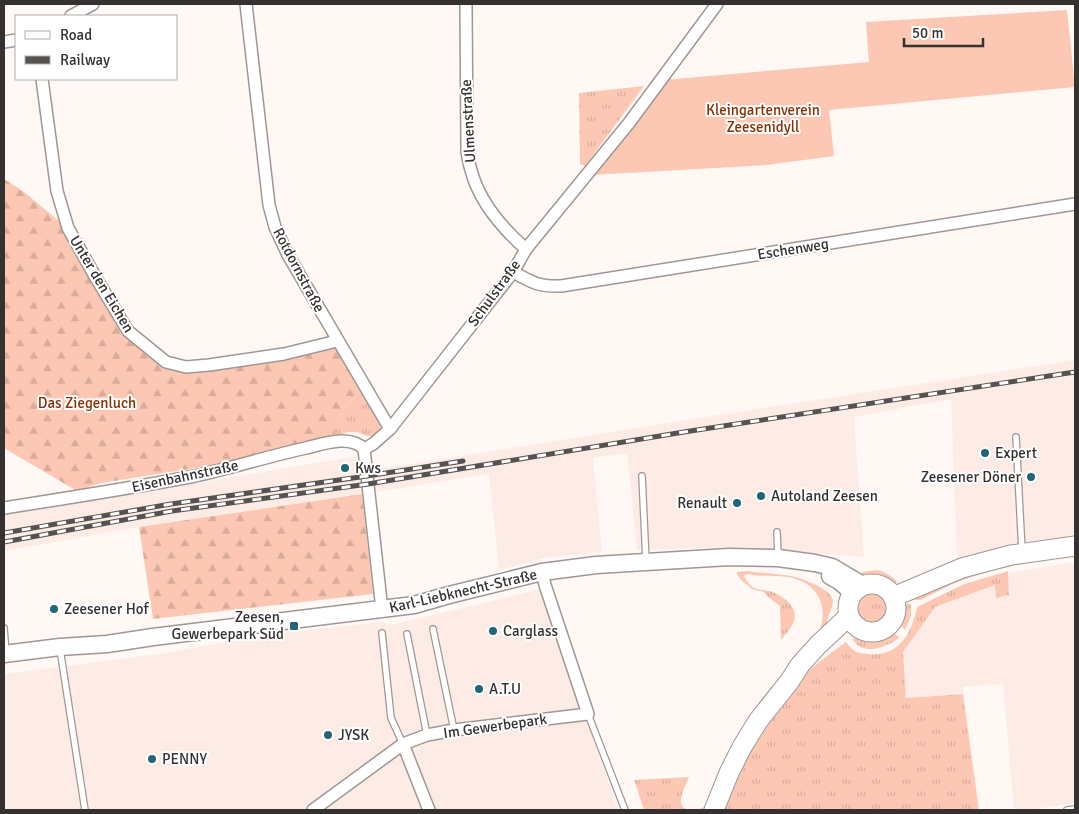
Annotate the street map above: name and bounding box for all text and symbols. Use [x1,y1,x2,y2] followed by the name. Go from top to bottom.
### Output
[15,15,178,80] legend
[904,15,983,47] scale bar
[912,24,943,42] text: 50 m
[60,26,92,44] text: Road
[60,51,110,69] text: Railway
[457,79,479,163] street label: Ulmenstraße
[706,101,820,136] park label: Kleingartenverein Zeesenidyll
[269,225,329,315] street label: Rotdornstraße
[66,232,138,336] street label: Unter den Eichen
[756,234,830,264] street label: Eschenweg
[464,256,524,330] street label: Schulstraße
[38,394,136,412] park label: Das Ziegenluch
[995,444,1037,462] place label: Expert
[979,447,991,459] marker: Expert
[130,456,240,496] street label: Eisenbahnstraße
[355,459,381,477] place label: Kws
[339,462,351,474] marker: Kws
[921,468,1021,486] place label: Zeesener Döner
[1025,471,1037,483] marker: Zeesener Döner
[771,487,878,505] place label: Autoland Zeesen
[755,490,767,502] marker: Autoland Zeesen
[677,494,727,512] place label: Renault
[731,497,743,509] marker: Renault
[387,565,539,617] street label: Karl-Liebknecht-Straße
[64,600,149,618] place label: Zeesener Hof
[48,603,60,615] marker: Zeesener Hof
[172,608,284,643] place label: Zeesen, Gewerbepark Süd
[288,620,300,632] marker: Zeesen, Gewerbepark Süd
[503,622,558,640] place label: Carglass
[487,625,499,637] marker: Carglass
[489,680,521,698] place label: A.T.U
[473,683,485,695] marker: A.T.U
[442,710,548,742] street label: Im Gewerbepark
[338,726,369,744] place label: JYSK
[322,729,334,741] marker: JYSK
[162,750,207,768] place label: PENNY
[146,753,158,765] marker: PENNY

